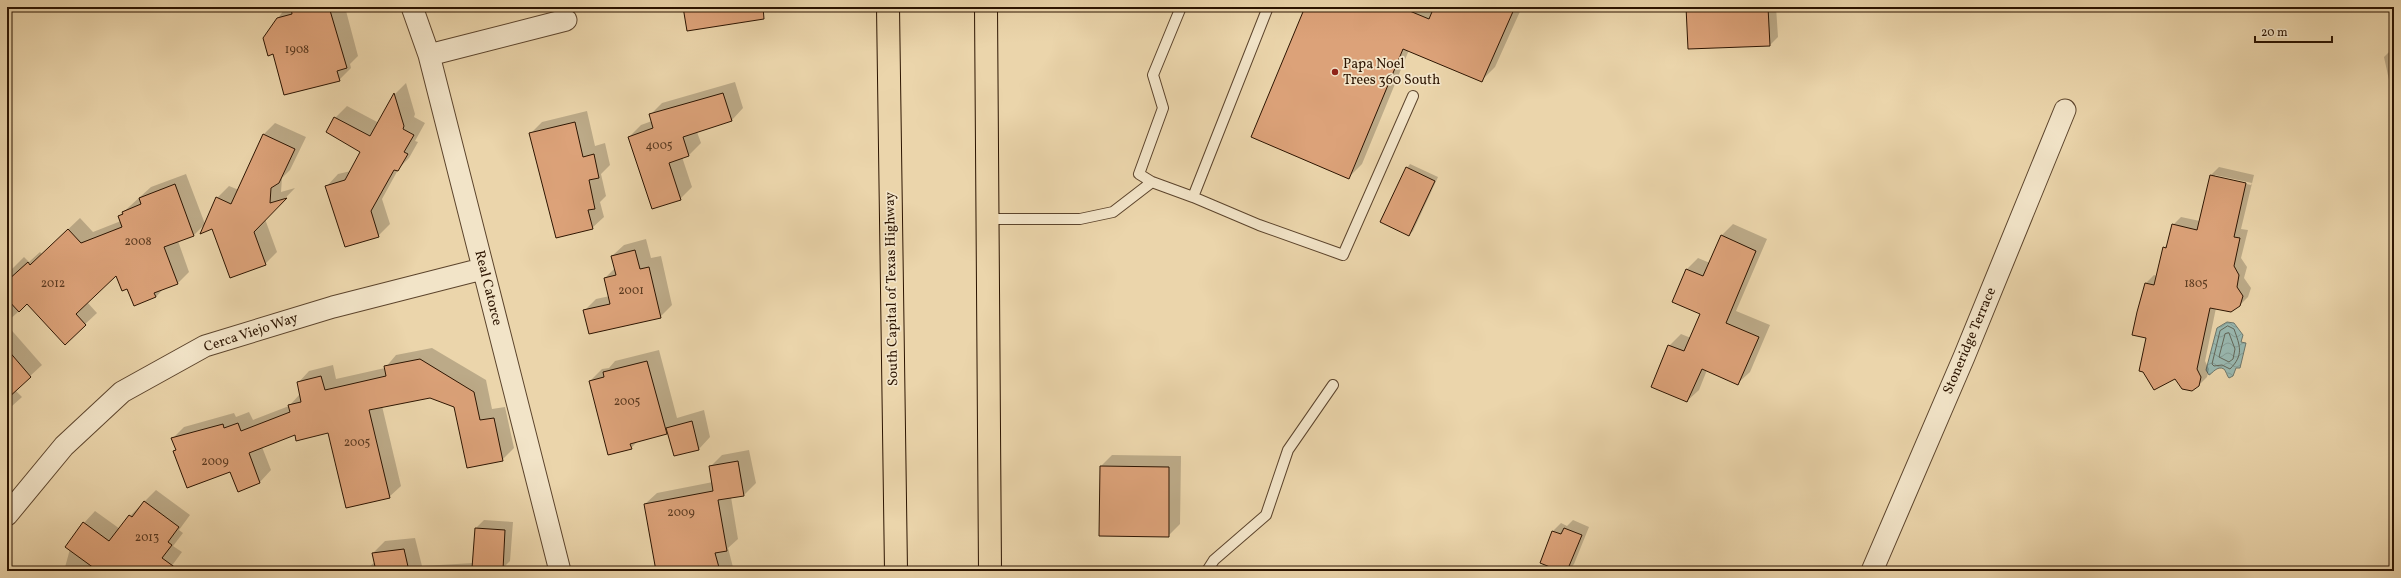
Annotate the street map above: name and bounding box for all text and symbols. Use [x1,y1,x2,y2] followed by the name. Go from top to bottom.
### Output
[2255,18,2332,44] scale bar
[2261,25,2288,41] text: 20 m
[285,42,309,58] house number: 1908
[1343,55,1440,90] place label: Papa Noel Trees 360 South
[1330,67,1340,77] marker: Papa Noel Trees 360 South
[645,138,673,154] house number: 4005
[881,191,903,386] street label: South Capital of Texas Highway
[124,234,152,250] house number: 2008
[469,248,507,328] street label: Real Catorce
[41,276,65,292] house number: 2012
[2184,276,2208,292] house number: 1805
[618,283,644,299] house number: 2001
[1939,284,2001,397] street label: Stoneridge Terrace
[201,309,301,357] street label: Cerca Viejo Way
[614,394,641,410] house number: 2005
[344,435,371,451] house number: 2005
[201,454,229,470] house number: 2009
[667,505,695,521] house number: 2009
[135,530,159,546] house number: 2013

